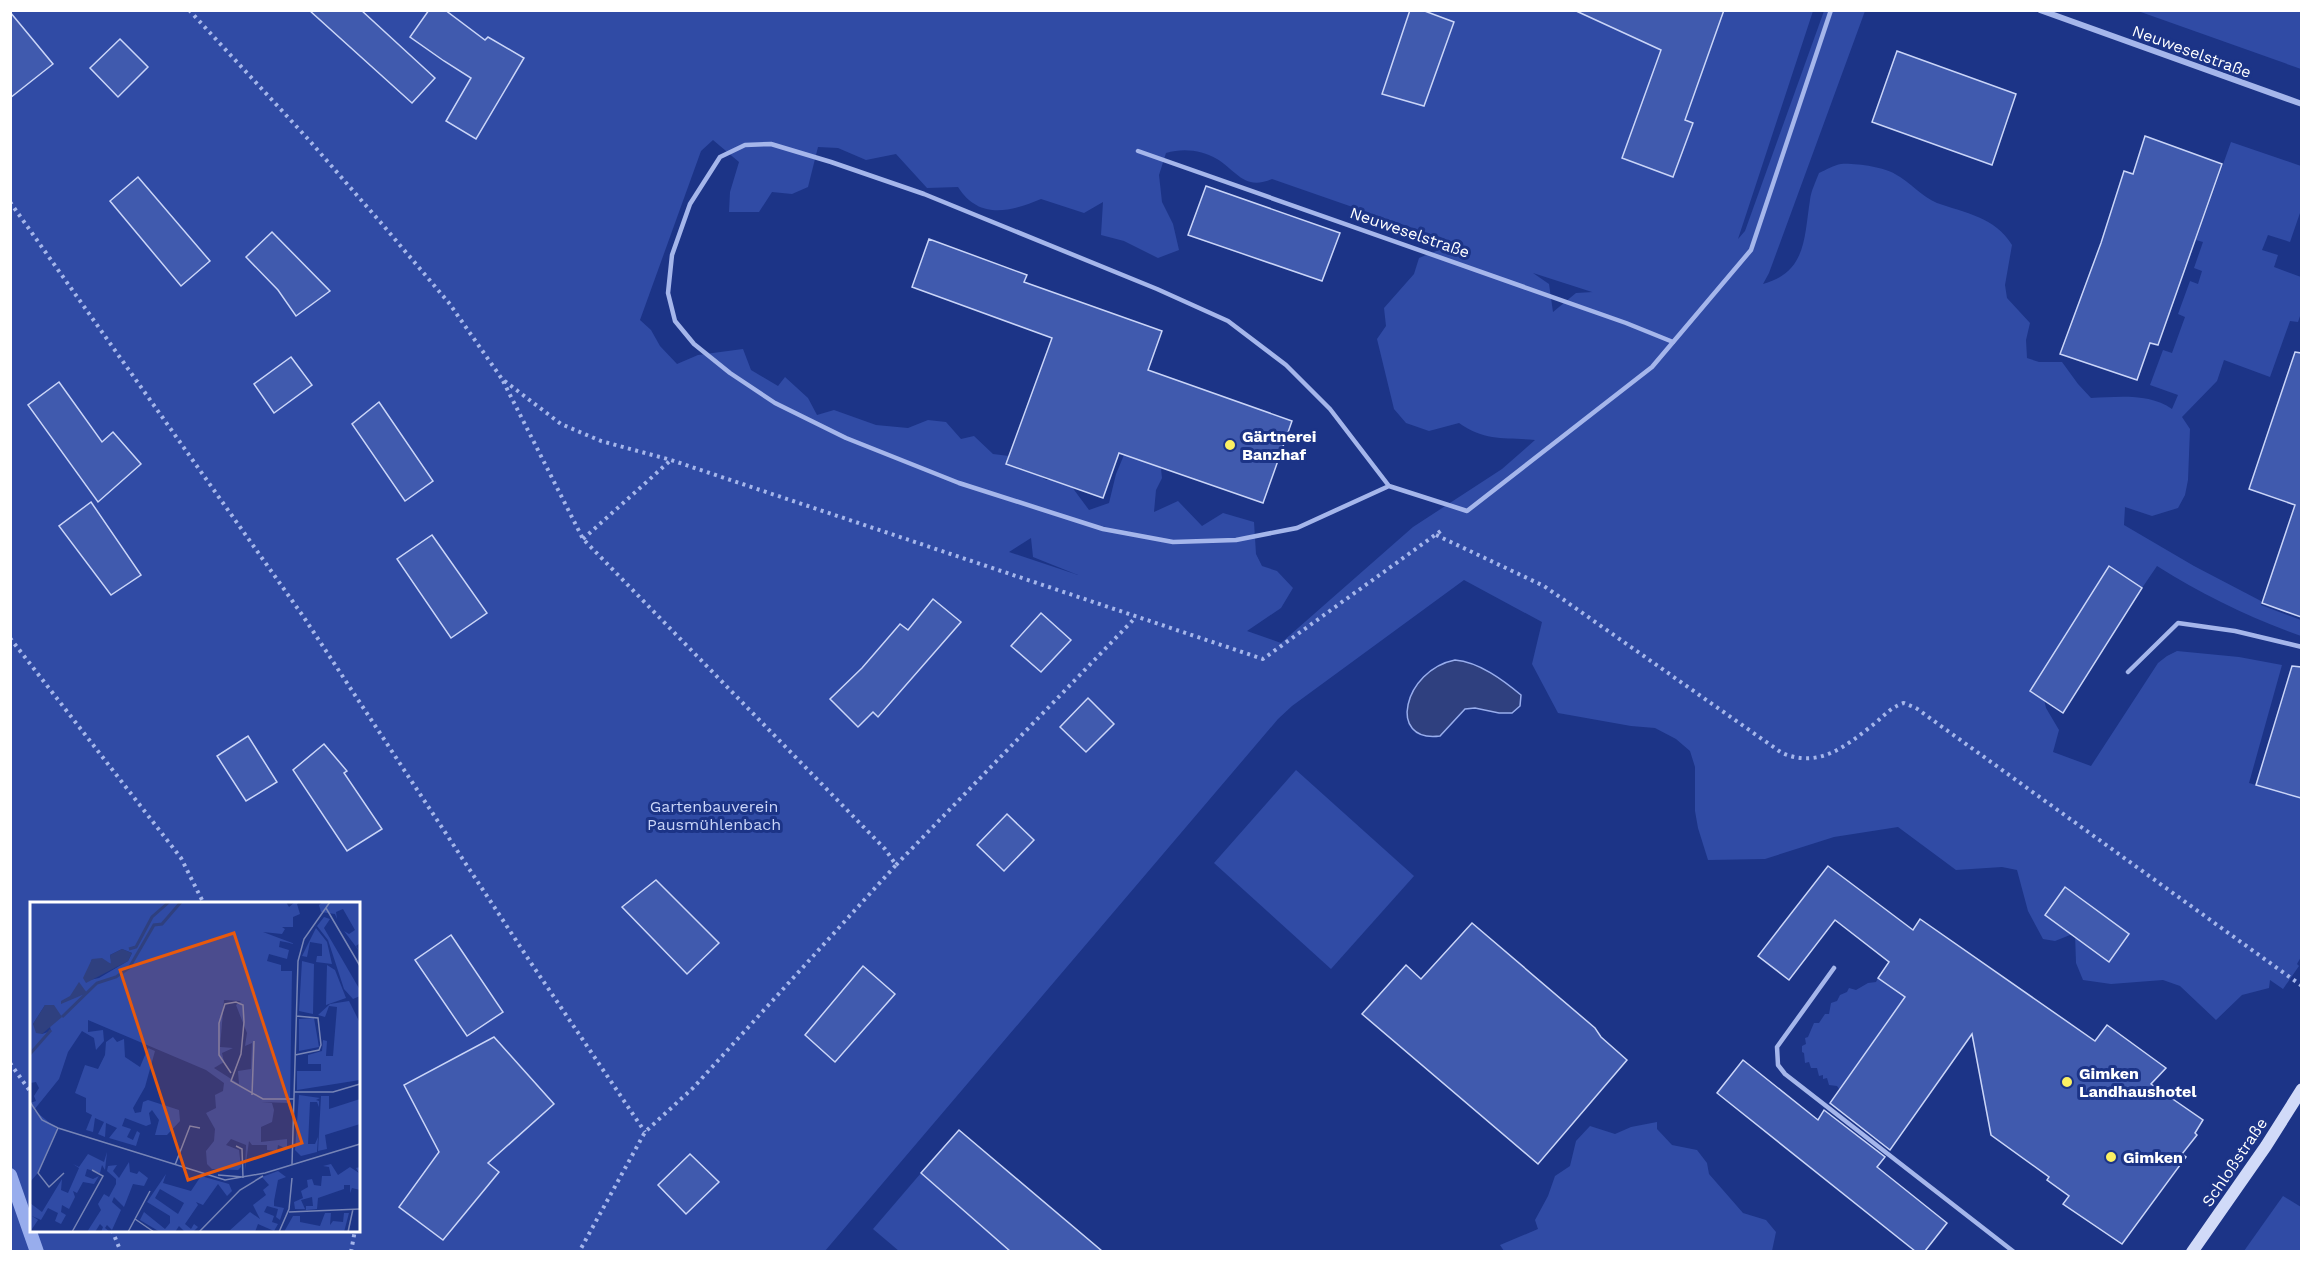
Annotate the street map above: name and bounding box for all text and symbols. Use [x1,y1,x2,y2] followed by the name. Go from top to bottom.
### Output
[2130,21,2254,82] street label: Neuweselstraße
[1348,203,1472,262] street label: Neuweselstraße
[1242,427,1316,464] place label: Gärtnerei Banzhaf
[1223,438,1237,452] marker: Gärtnerei Banzhaf
[647,797,781,834] park label: Gartenbauverein Pausmühlenbach
[30,902,360,1232] inset map
[2079,1064,2197,1101] place label: Gimken Landhaushotel
[2060,1075,2074,1089] marker: Gimken Landhaushotel
[2198,1114,2271,1210] street label: Schloßstraße
[2123,1148,2183,1167] place label: Gimken
[2104,1150,2118,1164] marker: Gimken

